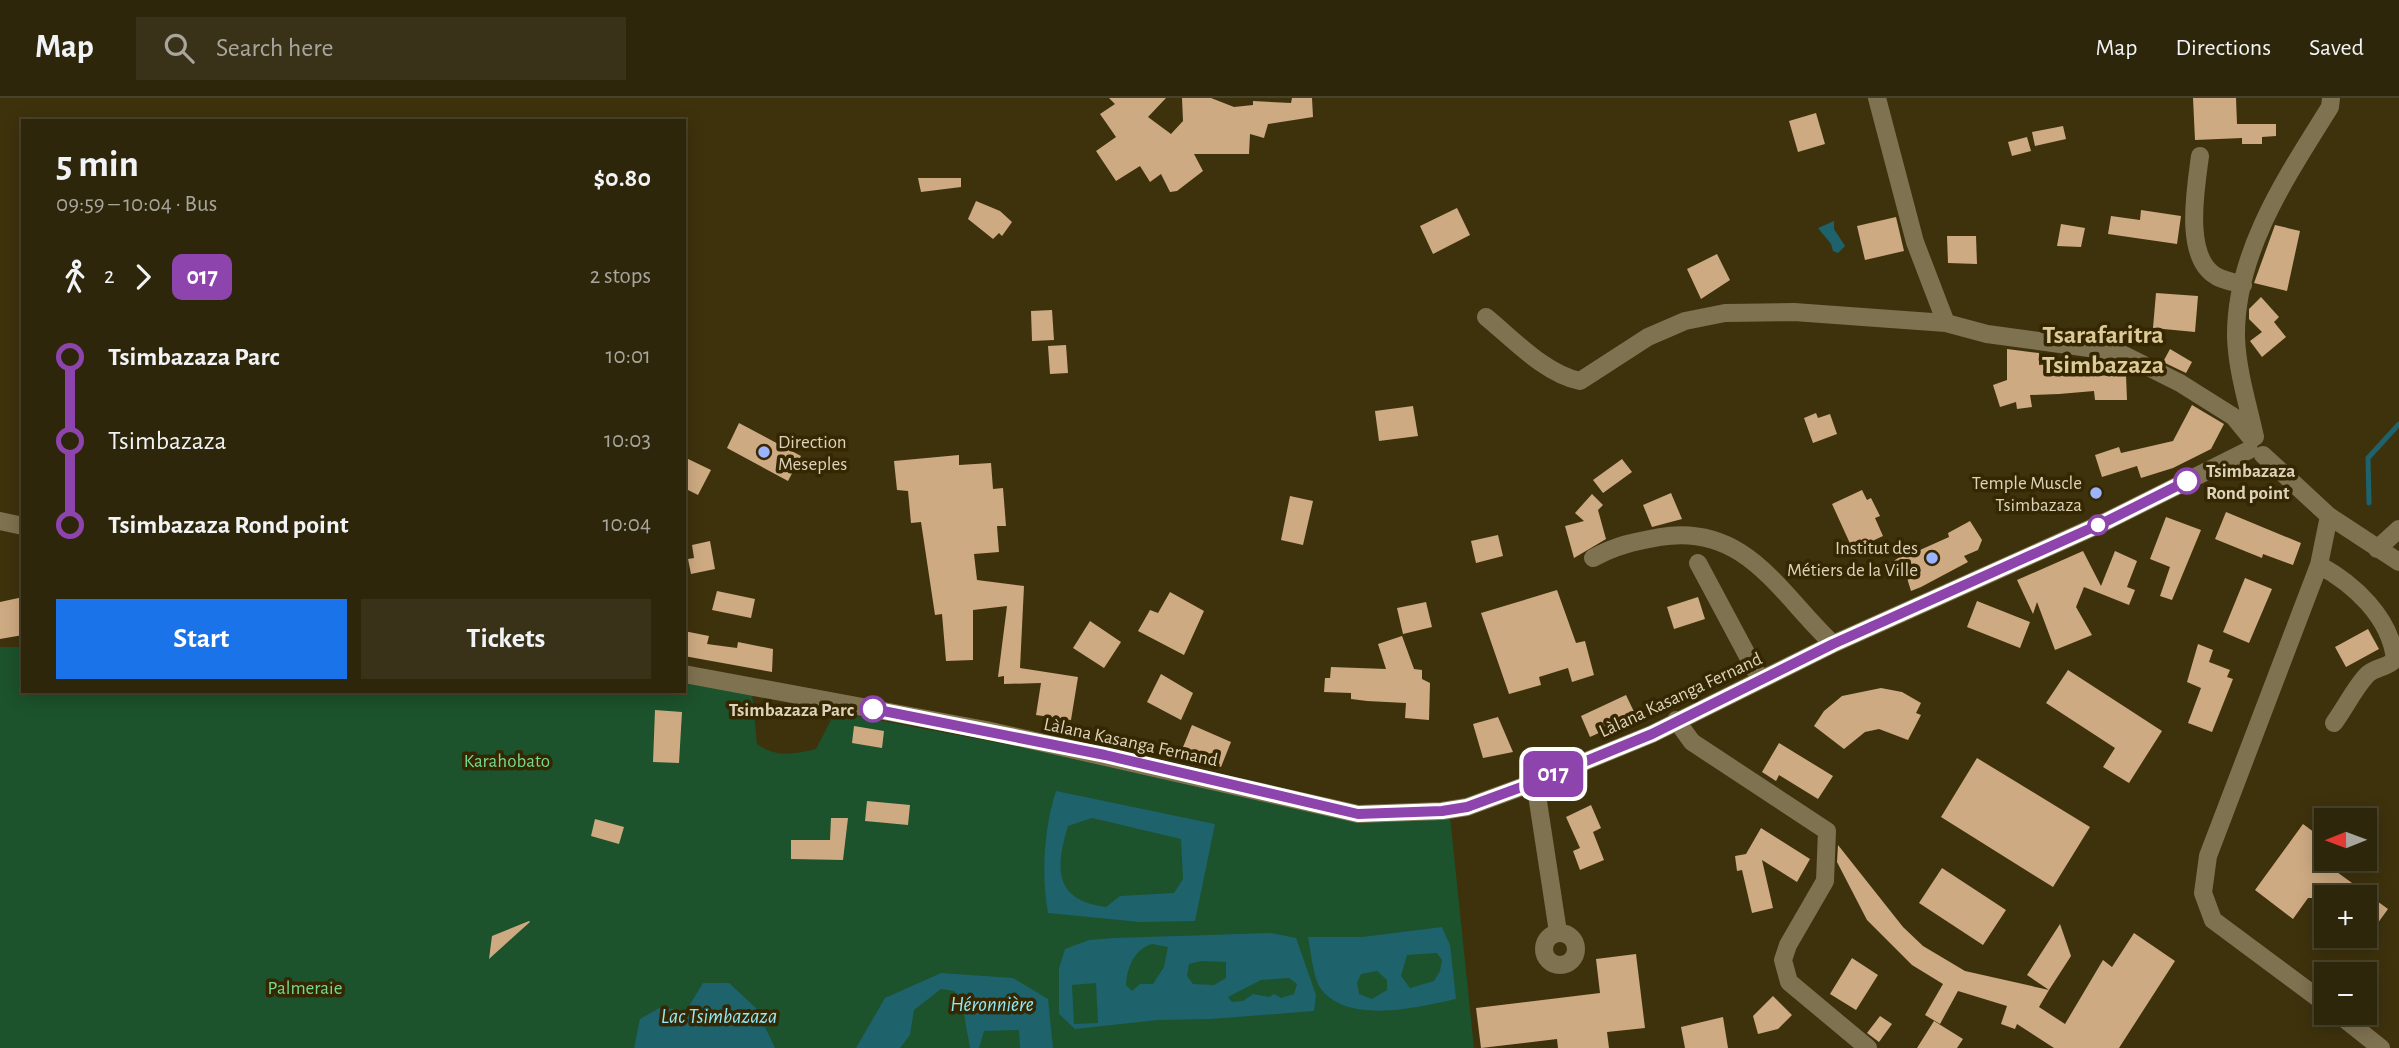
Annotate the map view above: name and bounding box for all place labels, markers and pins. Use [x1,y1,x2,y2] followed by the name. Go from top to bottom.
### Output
[778,433,847,474] place label: Direction Meseples
[756,444,772,460] marker: Direction Meseples
[2206,462,2295,503] place label: Tsimbazaza Rond point
[2174,468,2200,494] marker: Tsimbazaza Rond point
[1972,474,2082,515] place label: Temple Muscle Tsimbazaza
[2088,485,2104,501] marker: Temple Muscle Tsimbazaza
[2088,515,2108,535] unlabelled marker
[1787,539,1918,580] place label: Institut des Métiers de la Ville
[1924,550,1940,566] marker: Institut des Métiers de la Ville
[860,696,886,722] marker: Tsimbazaza Parc
[729,701,855,720] place label: Tsimbazaza Parc

